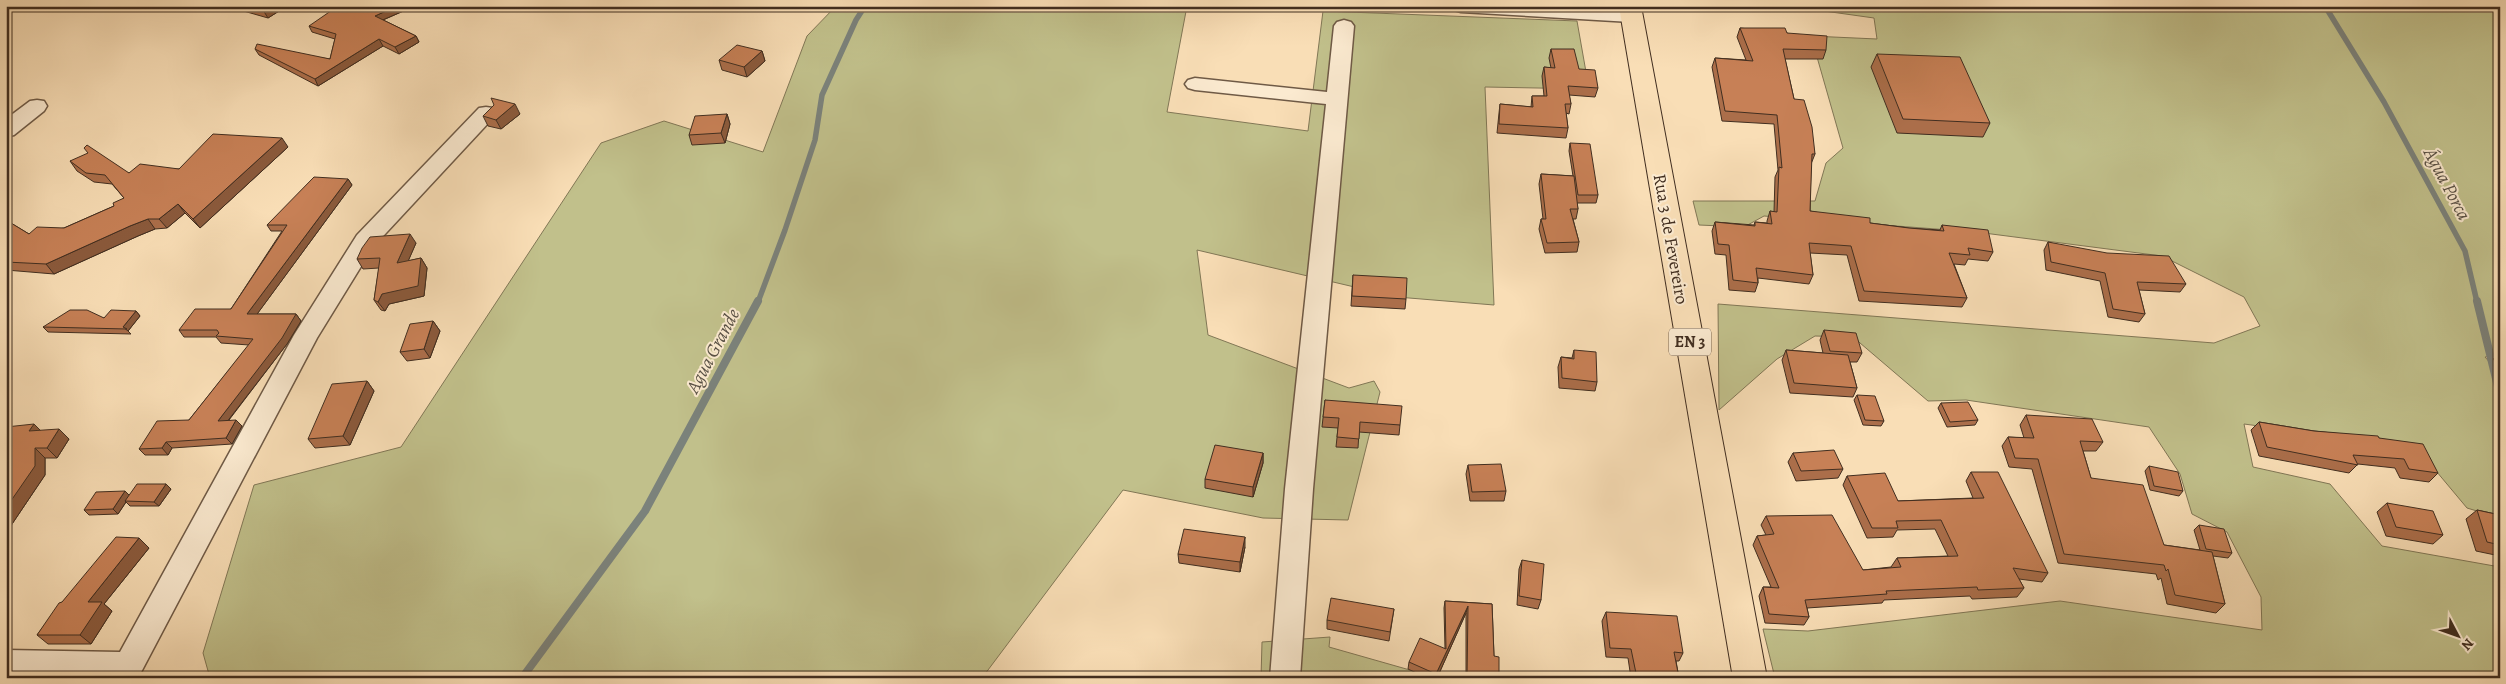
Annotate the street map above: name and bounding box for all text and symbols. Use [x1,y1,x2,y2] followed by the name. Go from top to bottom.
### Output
[2417,142,2477,225] water label: Água Porca
[1648,172,1694,306] street label: Rua 3 de Fevereiro
[679,304,746,399] water label: Agua Grande
[1669,328,1711,356] road number: EN 3
[2434,612,2484,662] north arrow
[2457,634,2478,654] text: N

